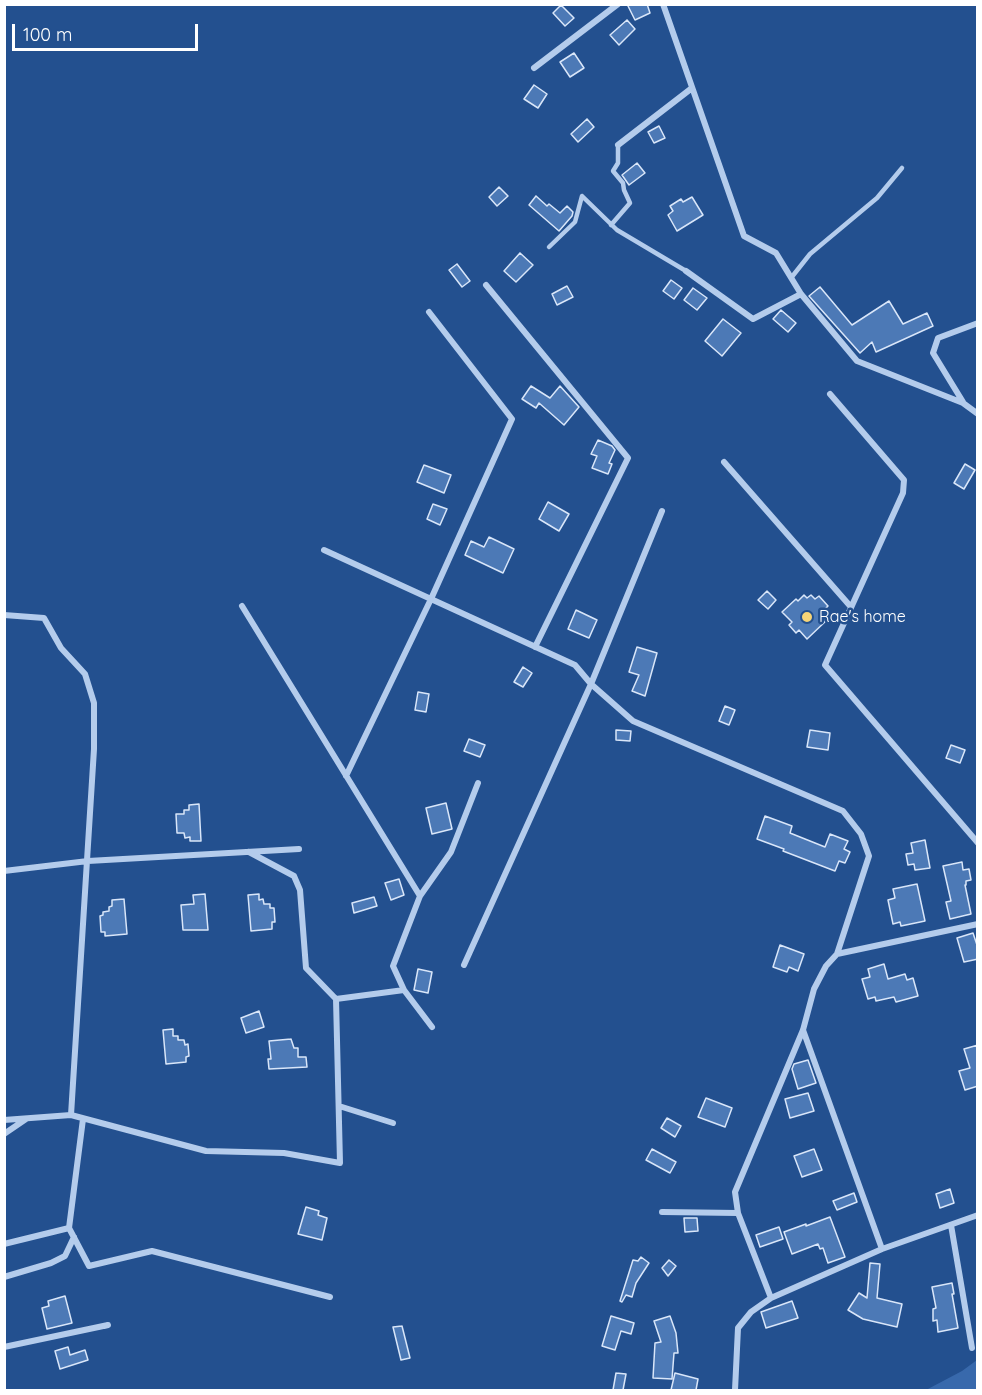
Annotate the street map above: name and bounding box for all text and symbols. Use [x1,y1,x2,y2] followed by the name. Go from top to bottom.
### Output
[15,12,201,50] scale bar
[23,23,72,46] text: 100 m
[819,607,906,627] place label: Rae's home
[800,610,814,624] marker: Rae's home

